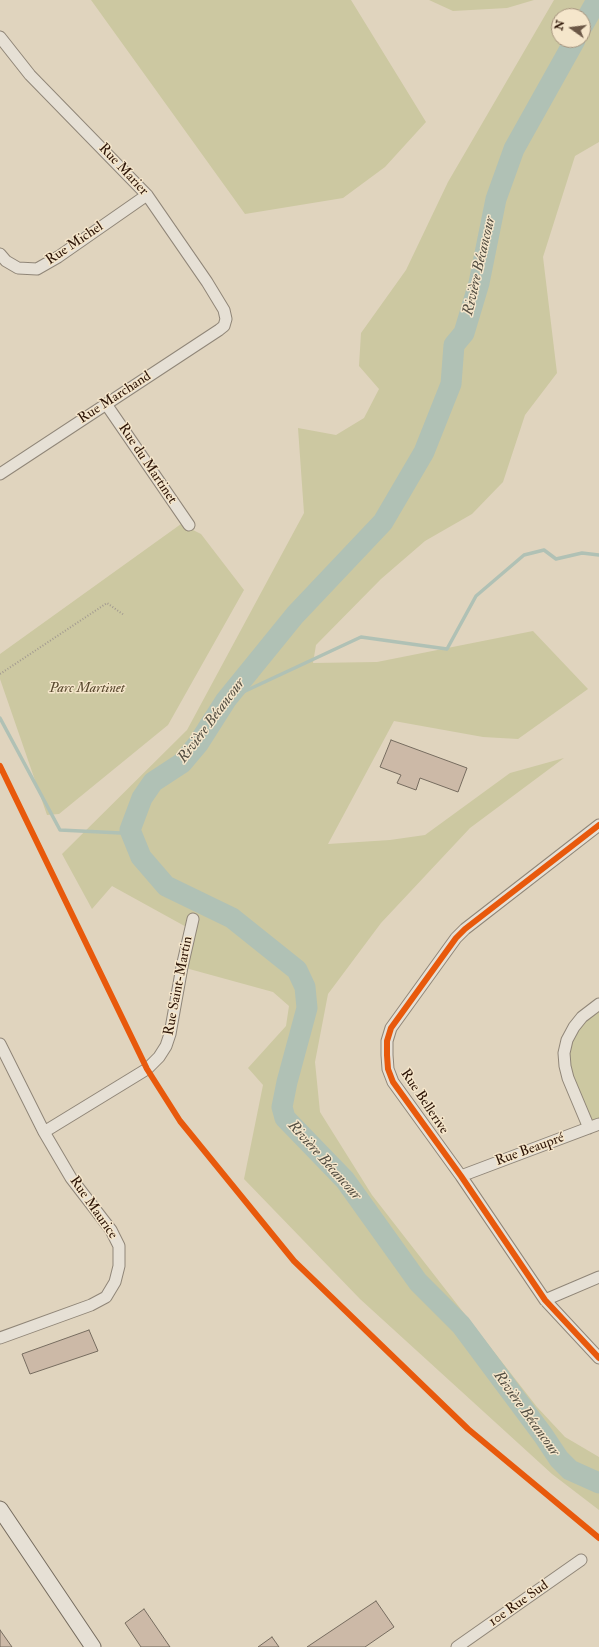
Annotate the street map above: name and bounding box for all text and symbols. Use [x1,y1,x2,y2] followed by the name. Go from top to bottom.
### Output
[551,8,591,48] north arrow
[552,19,567,32] text: N
[95,140,151,200] street label: Rue Marier
[460,215,500,317] water label: Rivière Bécancour
[43,219,107,269] street label: Rue Michel
[76,368,154,428] street label: Rue Marchand
[114,421,180,507] street label: Rue du Martinet
[174,675,250,767] water label: Rivière Bécancour
[49,681,125,697] park label: Parc Martinet
[161,935,197,1037] street label: Rue Saint-Martin
[396,1066,452,1138] street label: Rue Bellerive
[284,1117,364,1205] water label: Rivière Bécancour
[493,1130,567,1170] street label: Rue Beaupré
[65,1173,121,1243] street label: Rue Maurice
[489,1368,563,1460] water label: Rivière Bécancour
[486,1577,552,1631] street label: 10e Rue Sud

